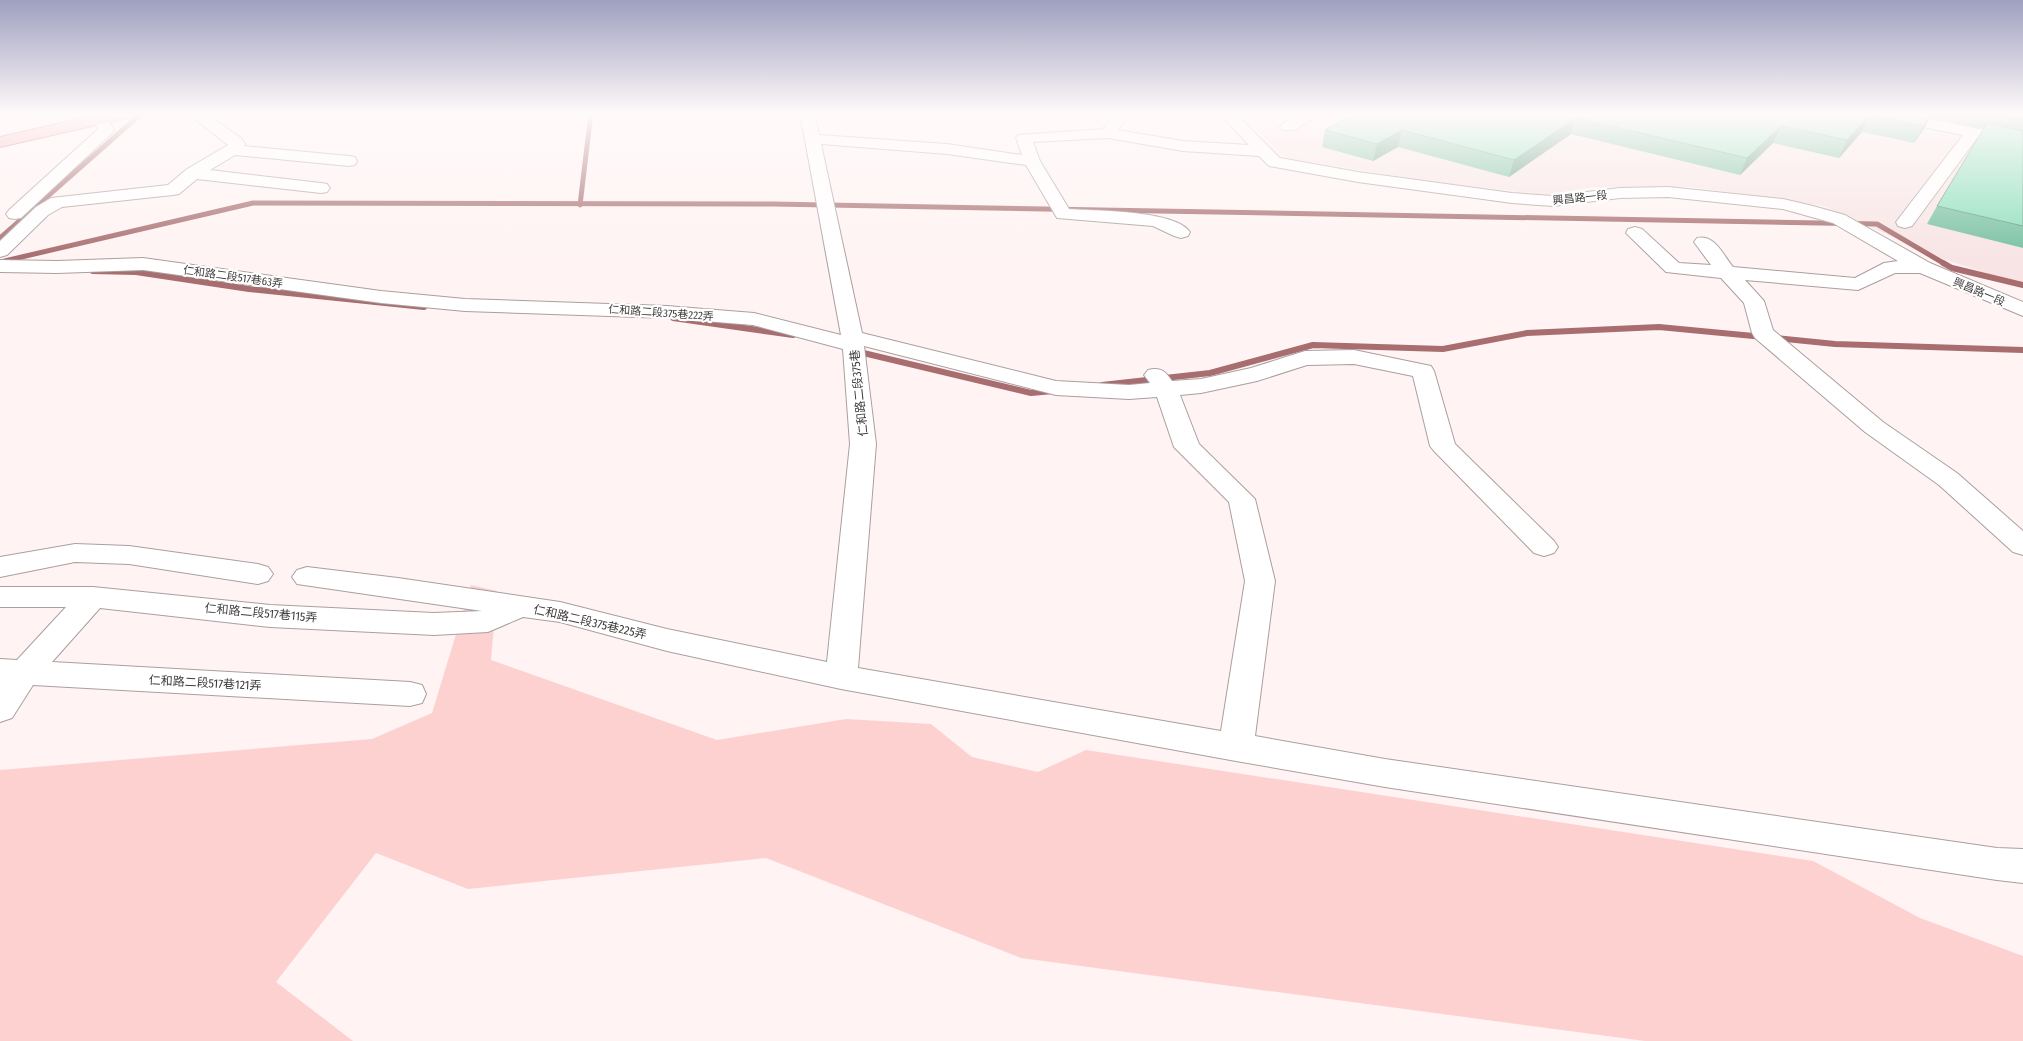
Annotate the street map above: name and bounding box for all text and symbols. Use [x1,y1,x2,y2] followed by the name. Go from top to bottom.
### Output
[1552,189,1608,207] street label: 興昌路一段
[182,264,284,290] street label: 仁和路二段517巷63弄
[1951,275,2007,309] street label: 興昌路一段
[608,303,714,323] street label: 仁和路二段375巷222弄
[847,349,871,437] street label: 仁和路二段375巷
[204,601,318,625] street label: 仁和路二段517巷115弄
[532,602,648,642] street label: 仁和路二段375巷225弄
[148,673,262,693] street label: 仁和路二段517巷121弄

